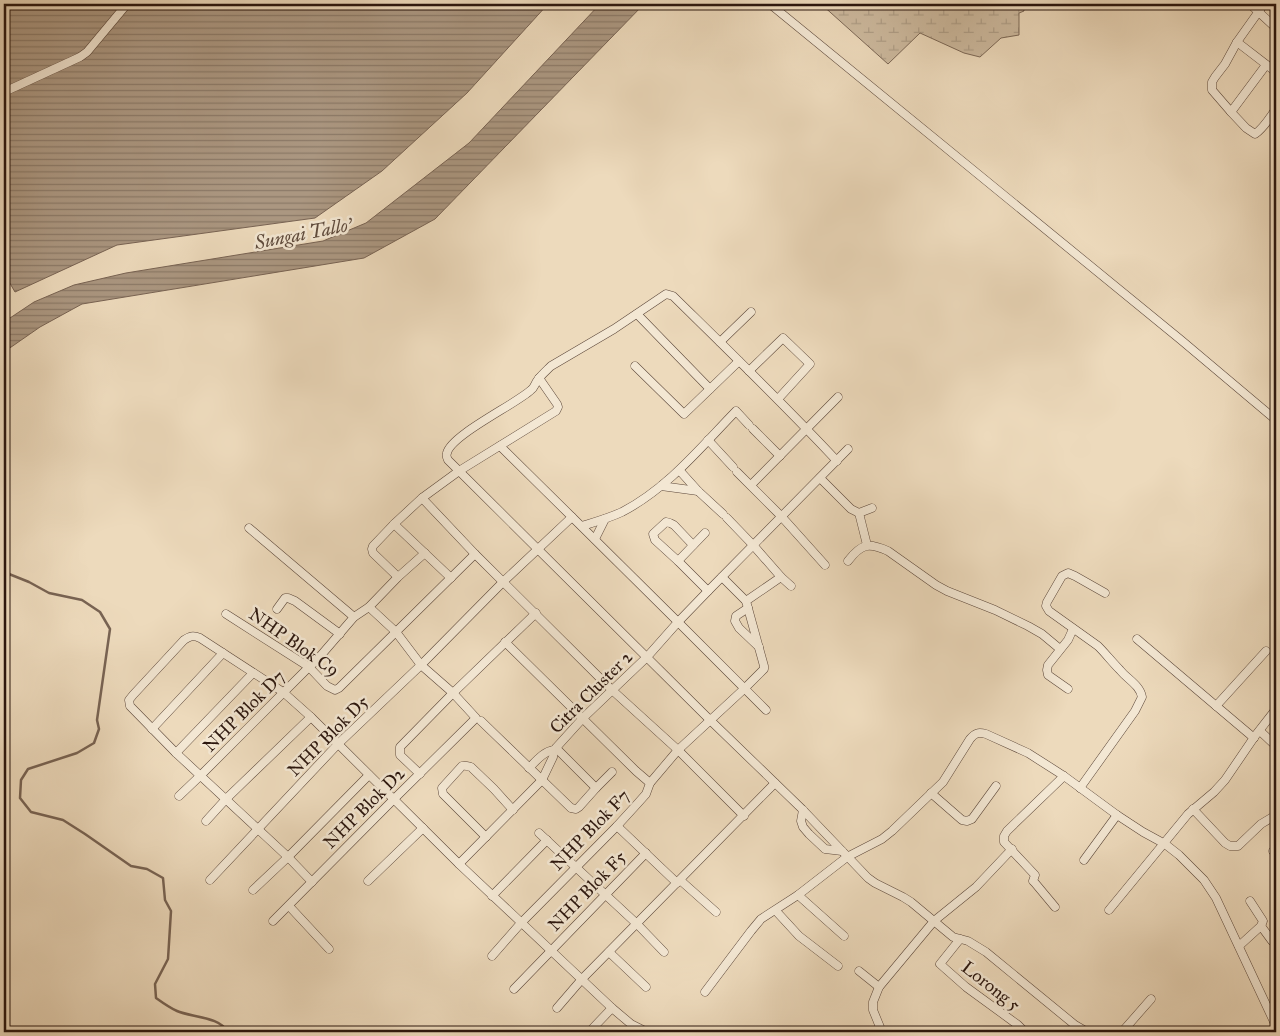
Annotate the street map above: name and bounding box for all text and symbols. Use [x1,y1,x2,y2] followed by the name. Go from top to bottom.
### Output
[251,212,355,254] water label: Sungai Tallo'
[245,603,343,681] street label: NHP Blok C9
[545,646,637,738] street label: Citra Cluster 2
[198,665,290,757] street label: NHP Blok D7
[283,690,374,781] street label: NHP Blok D5
[319,763,409,853] street label: NHP Blok D2
[546,785,634,875] street label: NHP Blok F7
[543,846,631,936] street label: NHP Blok F5
[957,956,1025,1017] street label: Lorong 5

